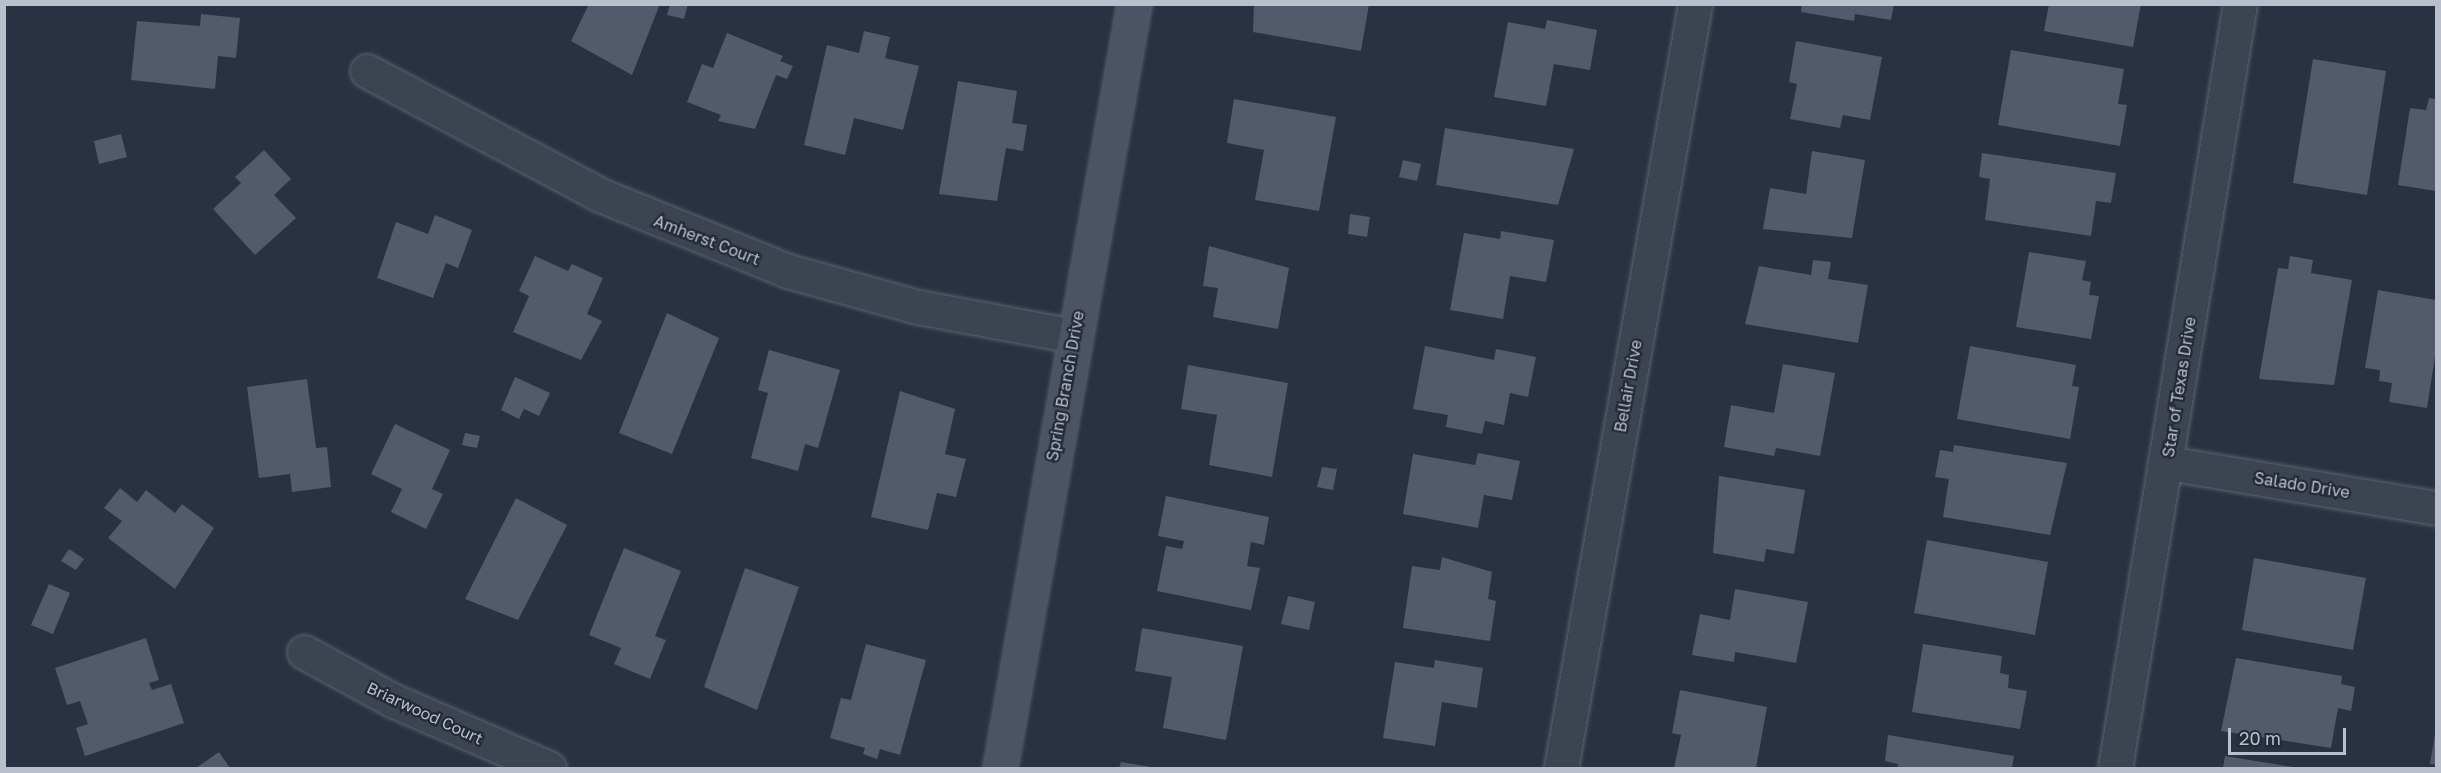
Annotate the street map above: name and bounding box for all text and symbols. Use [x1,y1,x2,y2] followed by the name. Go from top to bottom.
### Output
[651,211,763,269] street label: Amherst Court
[1042,309,1088,463] street label: Spring Branch Drive
[2158,315,2200,459] street label: Star of Texas Drive
[1610,338,1646,434] street label: Bellair Drive
[2253,468,2351,502] street label: Salado Drive
[364,678,486,748] street label: Briarwood Court
[2231,716,2350,754] scale bar
[2239,727,2281,749] text: 20 m

